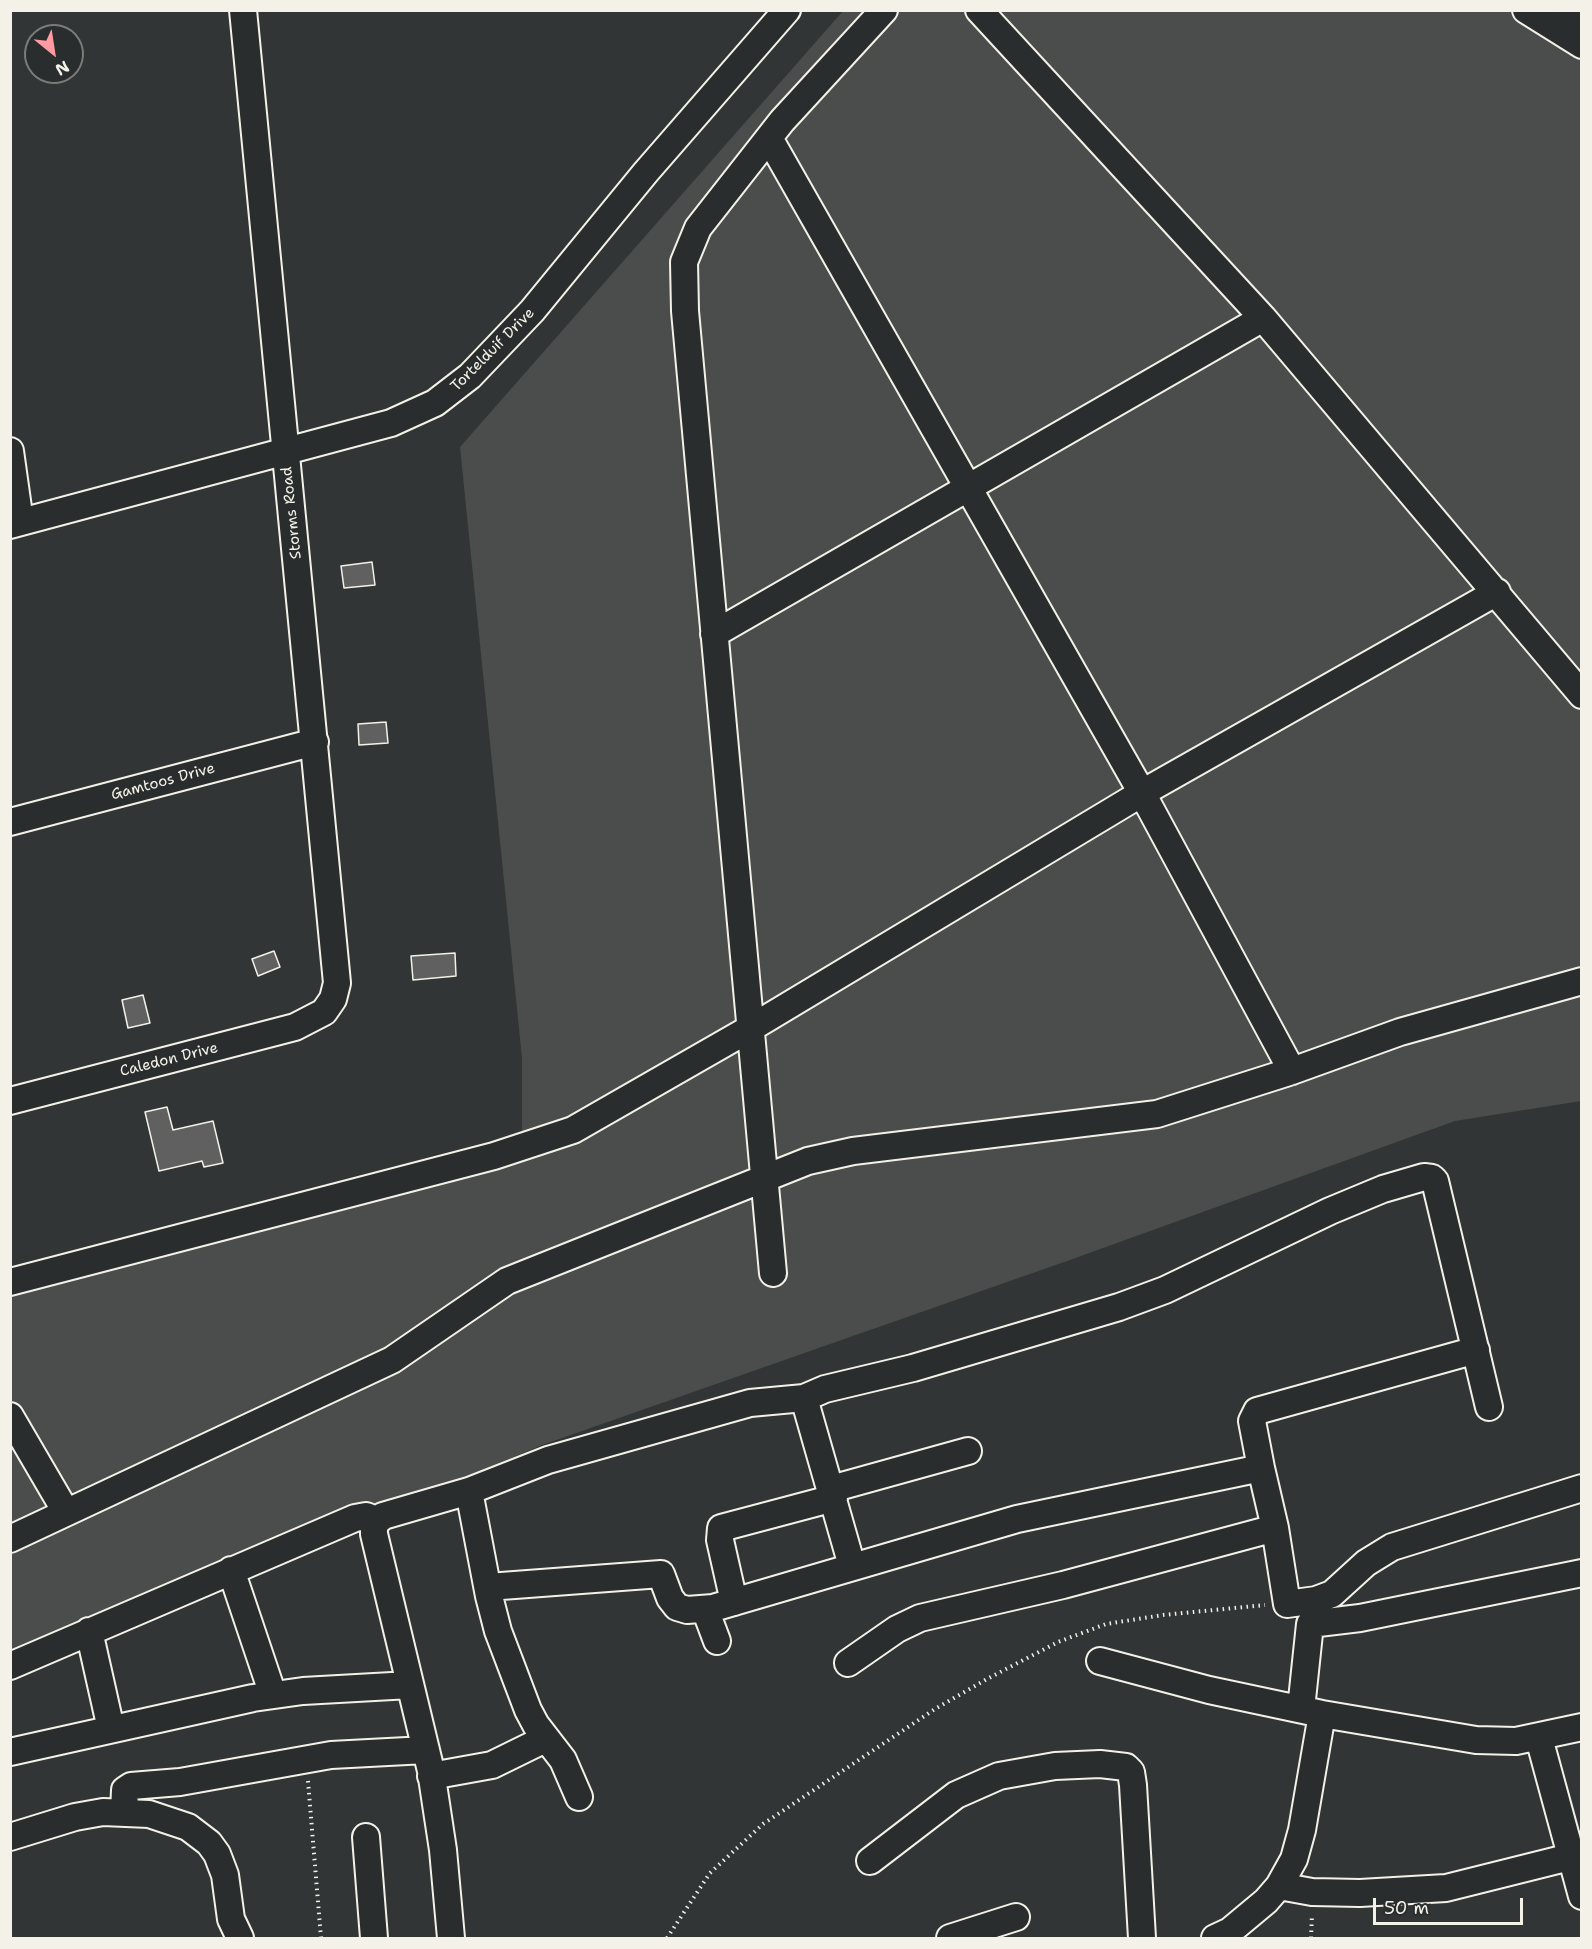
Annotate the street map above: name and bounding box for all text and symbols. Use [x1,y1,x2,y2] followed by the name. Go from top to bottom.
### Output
[24,24,84,84] north arrow
[52,56,73,81] text: N
[447,304,539,396] street label: Tortelduif Drive
[278,466,306,560] street label: Storms Road
[109,759,217,805] street label: Gamtoos Drive
[118,1039,220,1081] street label: Caledon Drive
[1376,1886,1526,1924] scale bar
[1384,1896,1429,1920] text: 50 m

